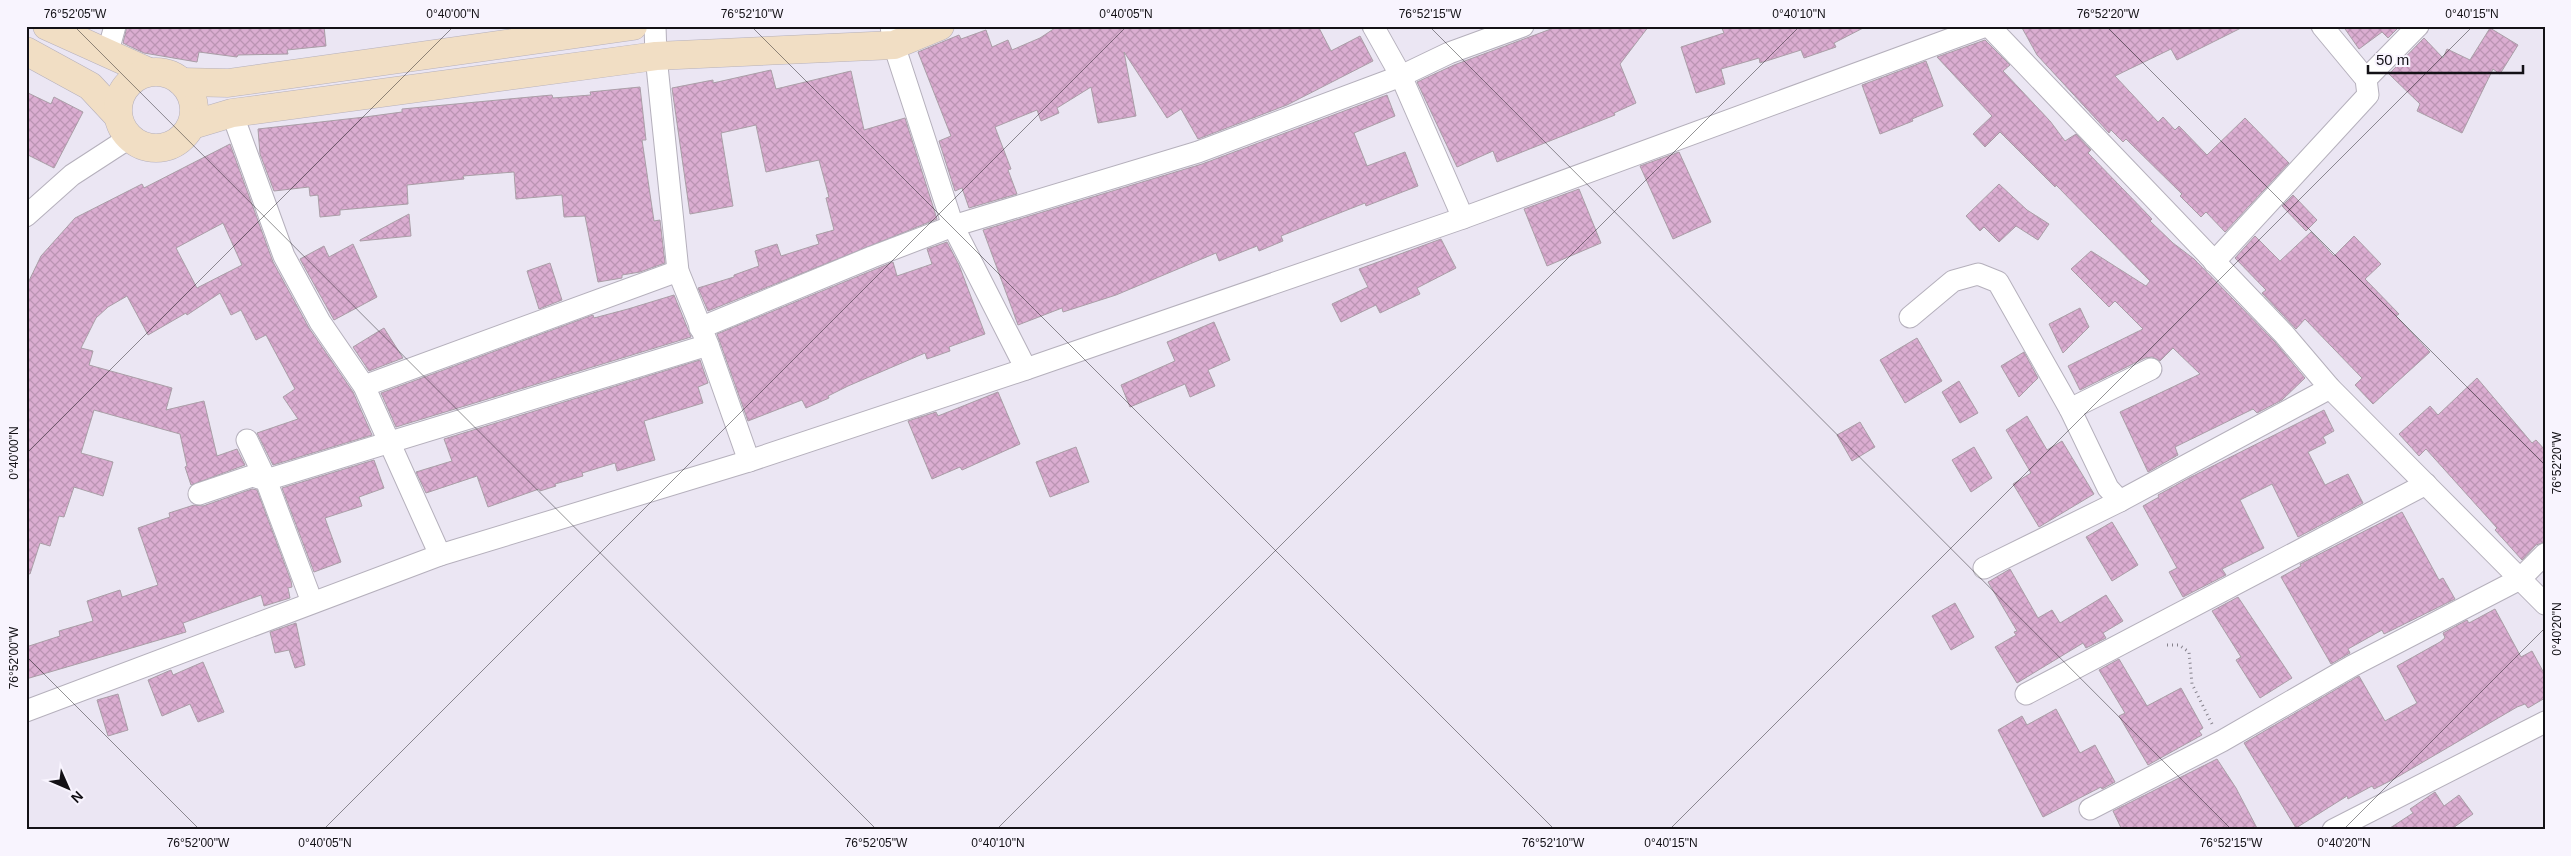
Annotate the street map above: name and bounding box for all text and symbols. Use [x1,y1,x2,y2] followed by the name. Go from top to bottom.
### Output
[44,7,107,21] text: 76°52'05"W
[426,7,480,21] text: 0°40'00"N
[721,7,784,21] text: 76°52'10"W
[1099,7,1153,21] text: 0°40'05"N
[1399,7,1462,21] text: 76°52'15"W
[1772,7,1826,21] text: 0°40'10"N
[2077,7,2140,21] text: 76°52'20"W
[2445,7,2499,21] text: 0°40'15"N
[2368,42,2524,74] scale bar
[2376,51,2409,68] text: 50 m
[7,426,21,480] text: 0°40'00"N
[2550,431,2564,494] text: 76°52'20"W
[2550,602,2564,656] text: 0°40'20"N
[7,626,21,689] text: 76°52'00"W
[42,764,92,814] north arrow
[68,788,86,806] text: N
[167,836,230,850] text: 76°52'00"W
[298,836,352,850] text: 0°40'05"N
[845,836,908,850] text: 76°52'05"W
[971,836,1025,850] text: 0°40'10"N
[1522,836,1585,850] text: 76°52'10"W
[1644,836,1698,850] text: 0°40'15"N
[2200,836,2263,850] text: 76°52'15"W
[2317,836,2371,850] text: 0°40'20"N

